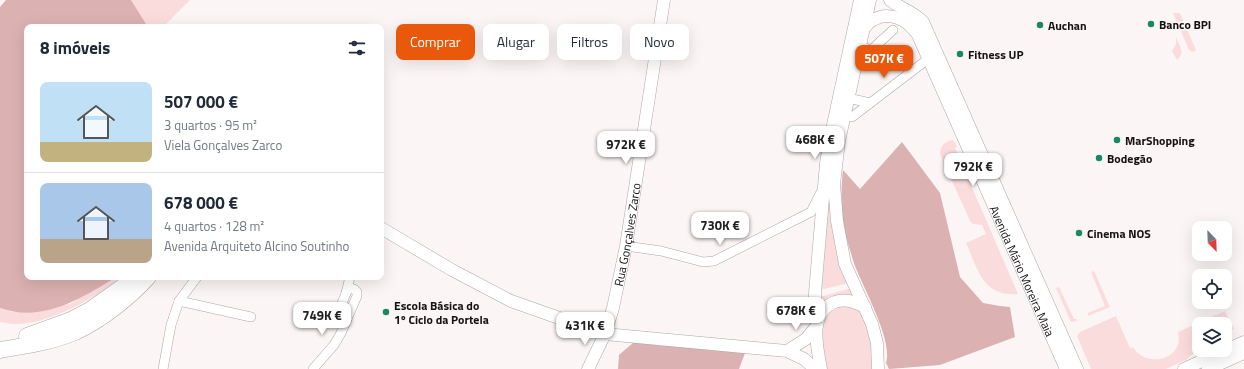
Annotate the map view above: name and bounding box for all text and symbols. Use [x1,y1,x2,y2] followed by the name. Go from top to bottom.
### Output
[1159,15,1211,34] place label: Banco BPI
[1048,16,1087,35] place label: Auchan
[1146,19,1156,29] marker: Banco BPI
[1035,20,1045,30] marker: Auchan
[396,24,475,60] chip: Comprar
[483,24,549,60] chip: Alugar
[557,24,622,60] chip: Filtros
[630,24,689,60] chip: Novo
[40,35,110,61] text: 8 imóveis
[346,37,368,59] icon: filters
[851,45,917,79] pin: 507K €
[968,45,1023,64] place label: Fitness UP
[864,48,904,68] text: 507K €
[955,49,965,59] marker: Fitness UP
[164,89,238,115] text: 507 000 €
[72,98,120,146] icon: home
[164,115,257,135] text: 3 quartos · 95 m²
[782,126,848,160] pin: 468K €
[795,129,835,149] text: 468K €
[593,131,659,165] pin: 972K €
[1125,131,1195,150] place label: MarShopping
[606,134,646,154] text: 972K €
[164,135,282,155] text: Viela Gonçalves Zarco
[1112,135,1122,145] marker: MarShopping
[1107,149,1152,168] place label: Bodegão
[940,153,1006,187] pin: 792K €
[1094,153,1104,163] marker: Bodegão
[953,156,993,176] text: 792K €
[608,181,645,288] street label: Rua Gonçalves Zarco
[164,190,238,216] text: 678 000 €
[72,199,120,247] icon: home
[985,202,1060,339] street label: Avenida Mário Moreira Maia
[687,212,753,246] pin: 730K €
[700,215,740,235] text: 730K €
[164,216,264,236] text: 4 quartos · 128 m²
[1192,221,1232,261] north arrow
[1192,221,1232,357] map controls
[1087,224,1151,243] place label: Cinema NOS
[1074,228,1084,238] marker: Cinema NOS
[164,236,349,256] text: Avenida Arquiteto Alcino Soutinho
[1192,269,1232,309] button: locate
[394,296,489,329] place label: Escola Básica do 1º Ciclo da Portela
[763,297,829,331] pin: 678K €
[776,300,816,320] text: 678K €
[289,302,355,336] pin: 749K €
[302,305,342,325] text: 749K €
[381,307,391,317] marker: Escola Básica do 1º Ciclo da Portela
[552,312,618,346] pin: 431K €
[565,315,605,335] text: 431K €
[1192,317,1232,357] button: layers

